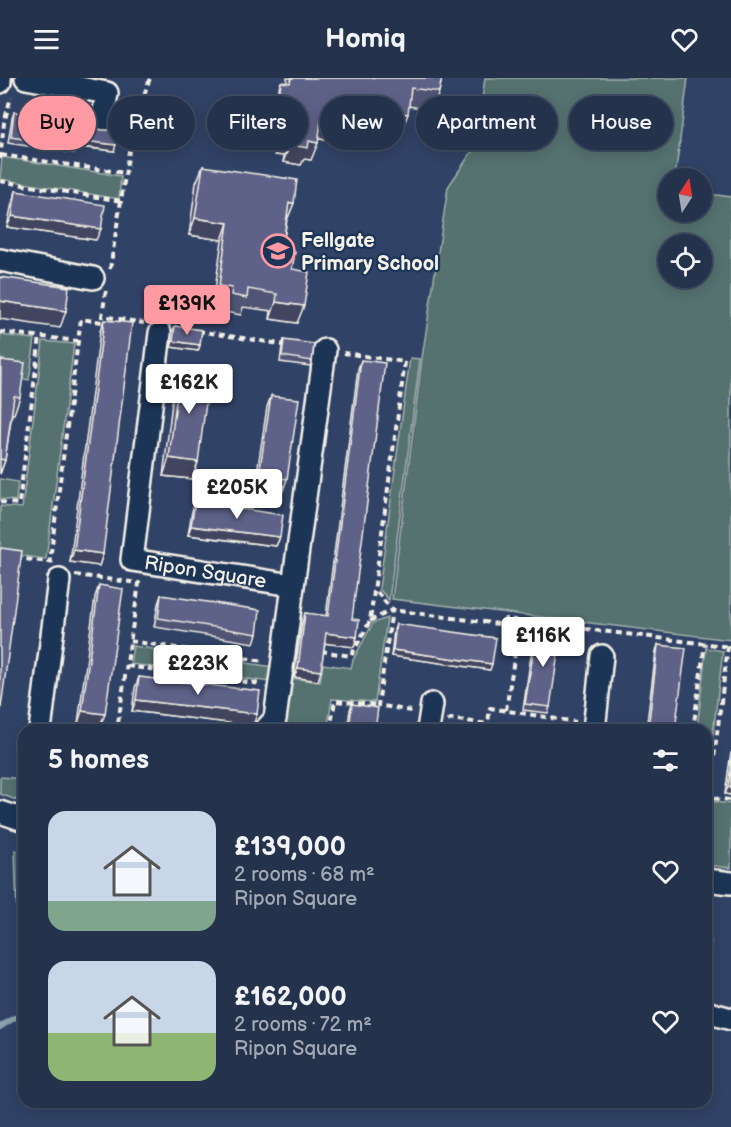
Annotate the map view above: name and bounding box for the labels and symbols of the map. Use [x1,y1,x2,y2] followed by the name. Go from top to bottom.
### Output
[658,168,712,222] north arrow
[301,229,439,276] place label: Fellgate Primary School
[260,233,296,269] school or university icon: Fellgate Primary School
[145,285,229,336] pin: £139K
[147,364,231,415] pin: £162K
[195,469,279,520] pin: £205K
[143,551,268,594] street label: Ripon Square
[501,617,585,668] pin: £116K
[156,645,240,696] pin: £223K

